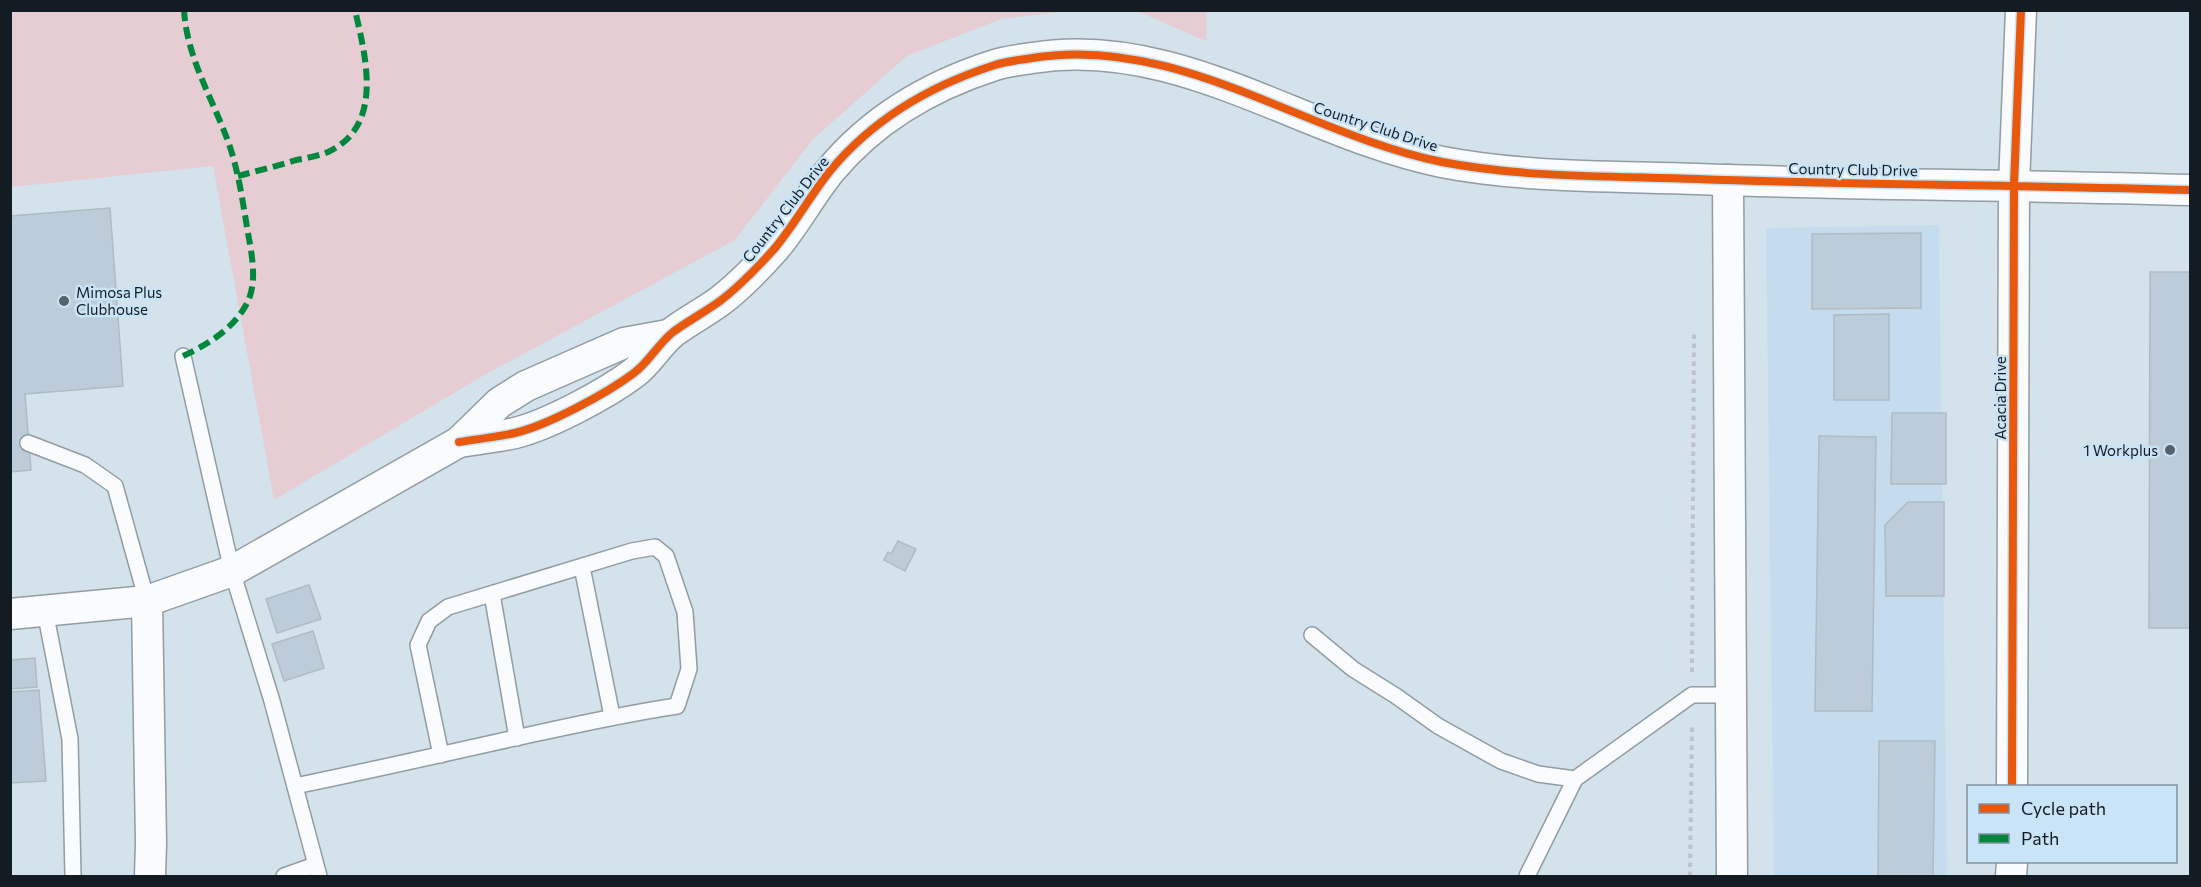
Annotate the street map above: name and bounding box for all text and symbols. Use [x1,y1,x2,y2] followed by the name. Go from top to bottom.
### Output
[1312,97,1440,155] street label: Country Club Drive
[738,152,832,266] street label: Country Club Drive
[1788,159,1918,179] street label: Country Club Drive
[76,283,162,318] place label: Mimosa Plus Clubhouse
[57,294,71,308] marker: Mimosa Plus Clubhouse
[1991,356,2009,440] street label: Acacia Drive
[2083,441,2158,459] place label: 1 Workplus
[2163,443,2177,457] marker: 1 Workplus
[1967,785,2177,863] legend
[2021,797,2106,819] text: Cycle path
[2021,827,2059,849] text: Path

